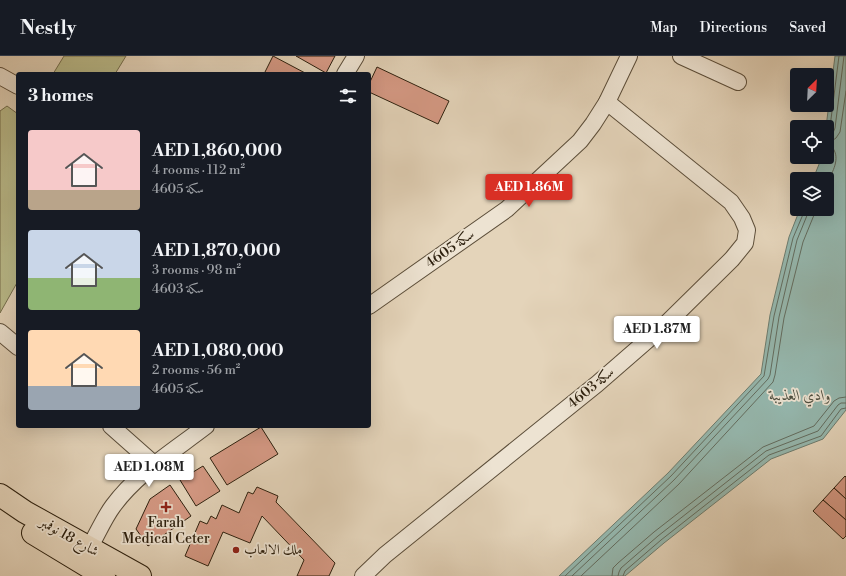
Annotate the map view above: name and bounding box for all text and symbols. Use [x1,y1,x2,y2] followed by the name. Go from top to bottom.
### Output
[20,16,76,40] text: Nestly
[650,19,678,37] text: Map
[700,19,767,37] text: Directions
[789,19,826,37] text: Saved
[790,68,834,112] north arrow
[790,68,834,216] map controls
[28,85,93,107] text: 3 homes
[337,85,359,107] icon: filters
[790,120,834,164] button: locate
[152,140,282,162] text: AED 1,860,000
[60,146,108,194] icon: home
[152,162,245,178] text: 4 rooms · 112 m²
[790,172,834,216] button: layers
[483,174,575,208] pin: AED 1.86M
[494,179,564,195] text: AED 1.86M
[152,181,204,197] text: سكة 4605
[422,226,478,272] street label: سكة 4605
[152,240,281,262] text: AED 1,870,000
[60,246,108,294] icon: home
[152,262,241,278] text: 3 rooms · 98 m²
[152,281,204,297] text: سكة 4603
[611,316,703,350] pin: AED 1.87M
[623,321,691,337] text: AED 1.87M
[152,340,284,362] text: AED 1,080,000
[60,346,108,394] icon: home
[152,362,240,378] text: 2 rooms · 56 m²
[564,363,618,413] street label: سكة 4603
[152,381,204,397] text: سكة 4605
[767,386,831,407] water label: وادي العذيبة
[103,454,195,488] pin: AED 1.08M
[114,459,184,475] text: AED 1.08M
[160,501,172,513] marker: Farah Medical Ceter
[33,512,102,562] street label: شارع 18 نوفمبر
[122,514,210,548] place label: Farah Medical Ceter
[244,541,302,559] place label: ملك الالعاب
[231,545,241,555] marker: ملك الالعاب

